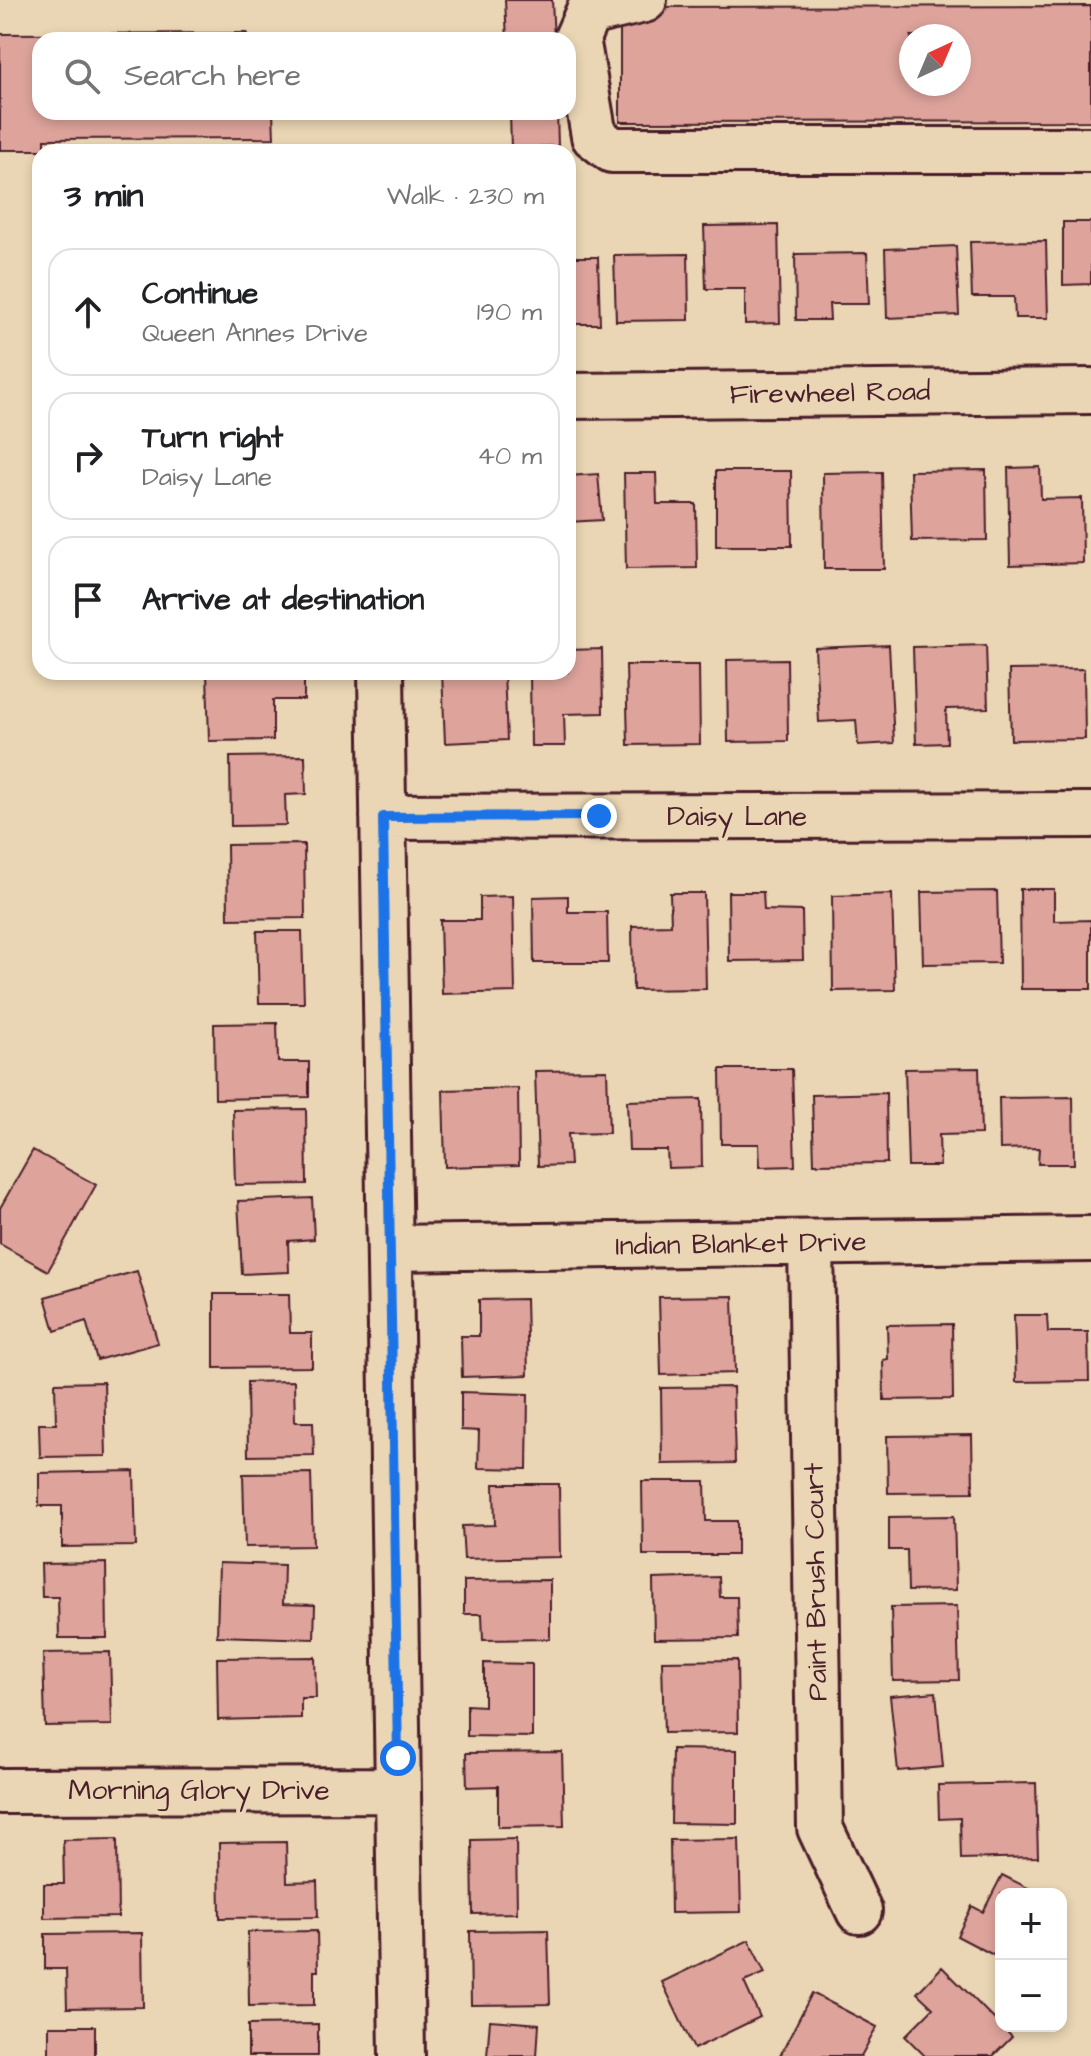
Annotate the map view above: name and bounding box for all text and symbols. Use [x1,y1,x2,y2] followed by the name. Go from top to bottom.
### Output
[899,24,971,96] north arrow
[32,32,576,120] search box
[60,54,104,98] icon: search
[124,55,301,97] text: Search here
[64,172,144,220] text: 3 min
[387,178,544,214] text: Walk · 230 m
[142,273,258,315] text: Continue
[66,290,110,334] icon: ahead
[477,294,542,330] text: 190 m
[142,315,368,351] text: Queen Annes Drive
[729,372,931,414] street label: Firewheel Road
[142,417,283,459] text: Turn right
[66,434,110,478] icon: right
[477,438,542,474] text: 40 m
[142,459,272,495] text: Daisy Lane
[66,578,110,622] icon: arrive
[142,579,424,621] text: Arrive at destination
[667,797,807,838] street label: Daisy Lane
[581,798,617,834] route end
[615,1222,867,1266] street label: Indian Blanket Drive
[794,1462,838,1701] street label: Paint Brush Court
[380,1740,416,1776] route start
[68,1771,330,1812] street label: Morning Glory Drive
[995,1888,1067,2032] map controls
[995,1888,1067,1960] button: +
[995,1960,1067,2032] button: −

